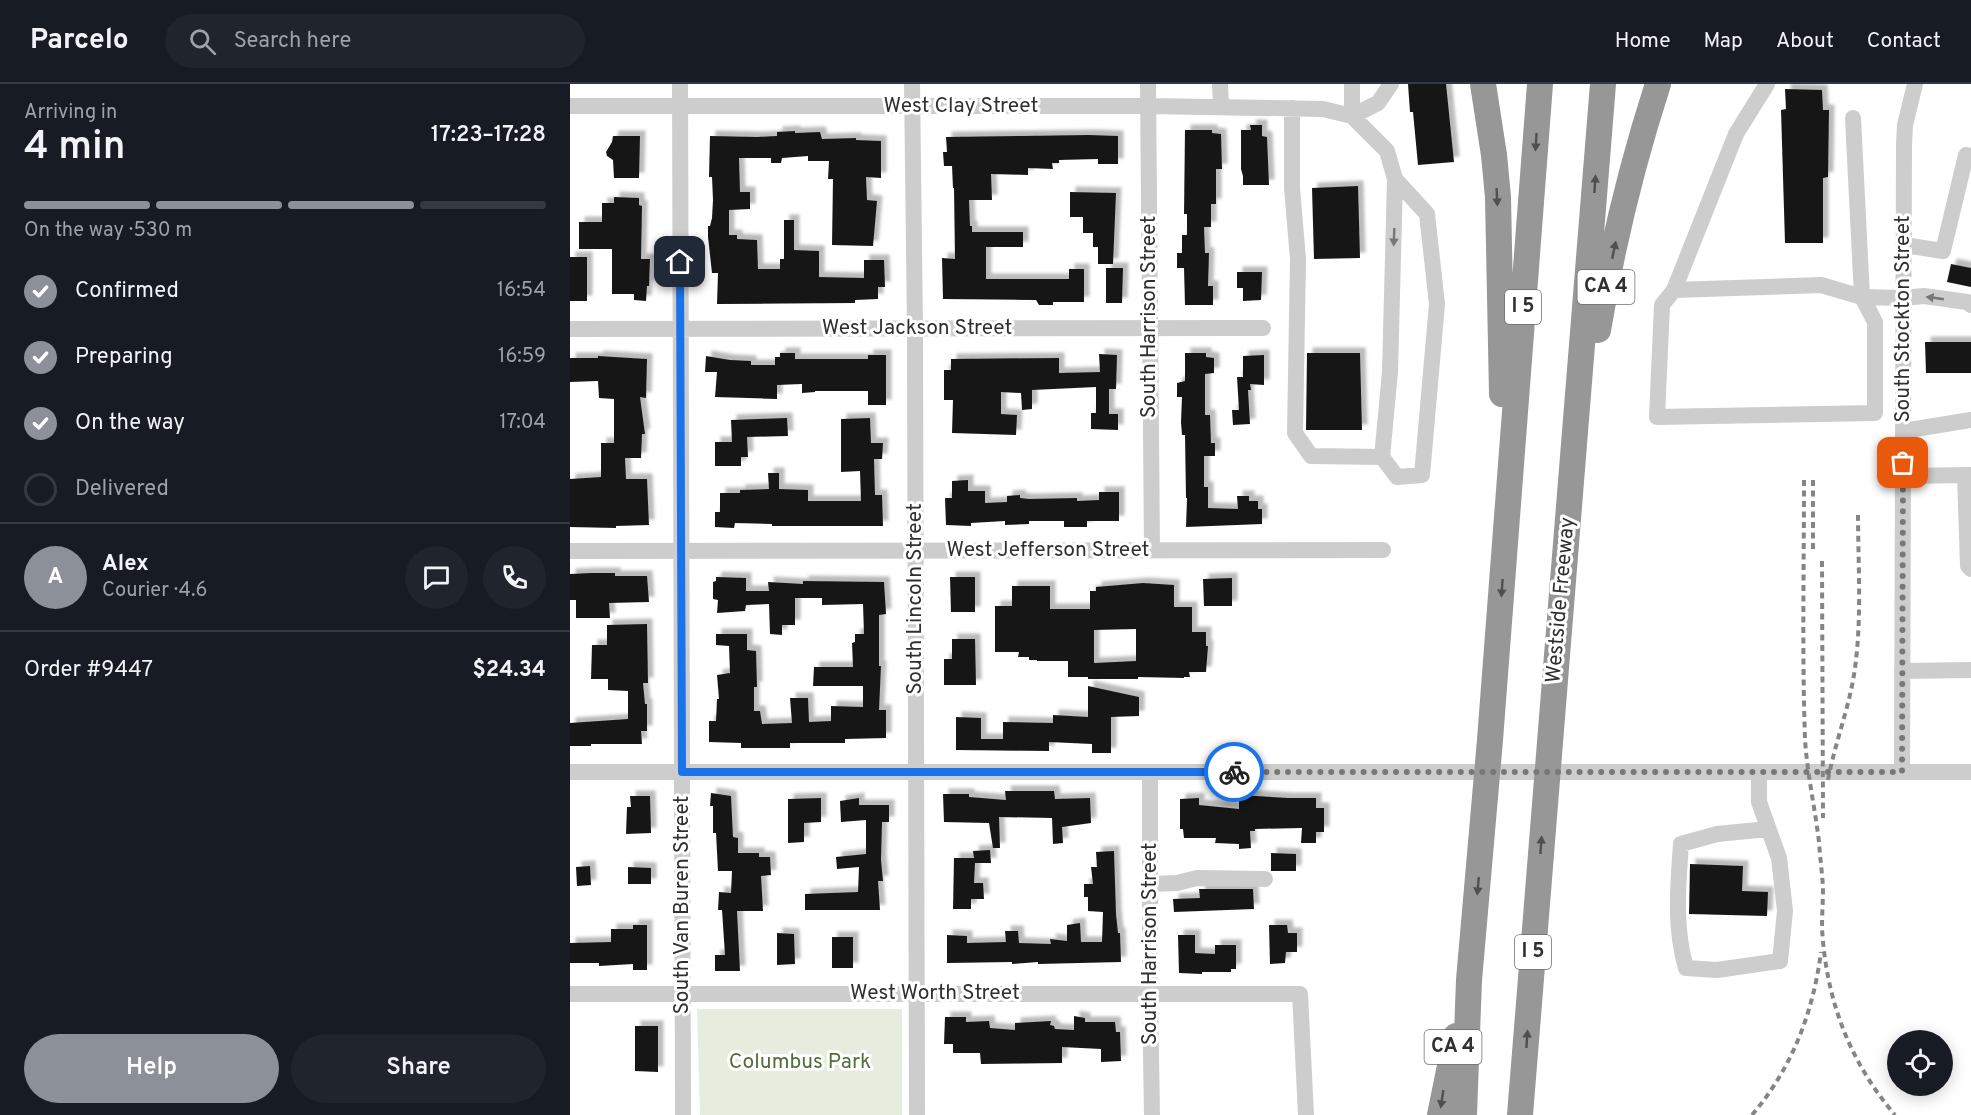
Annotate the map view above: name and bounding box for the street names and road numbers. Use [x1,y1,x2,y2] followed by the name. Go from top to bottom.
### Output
[884,93,1038,120] street label: West Clay Street
[1890,215,1917,423] street label: South Stockton Street
[1136,216,1163,418] street label: South Harrison Street
[1578,270,1634,304] road number: CA 4
[1505,290,1541,324] road number: I 5
[822,315,1012,342] street label: West Jackson Street
[902,503,929,695] street label: South Lincoln Street
[1540,516,1582,684] street label: Westside Freeway
[946,537,1150,564] street label: West Jefferson Street
[669,796,696,1014] street label: South Van Buren Street
[1137,843,1164,1045] street label: South Harrison Street
[1515,935,1551,969] road number: I 5
[850,980,1020,1007] street label: West Worth Street
[1424,1030,1482,1064] road number: CA 4

